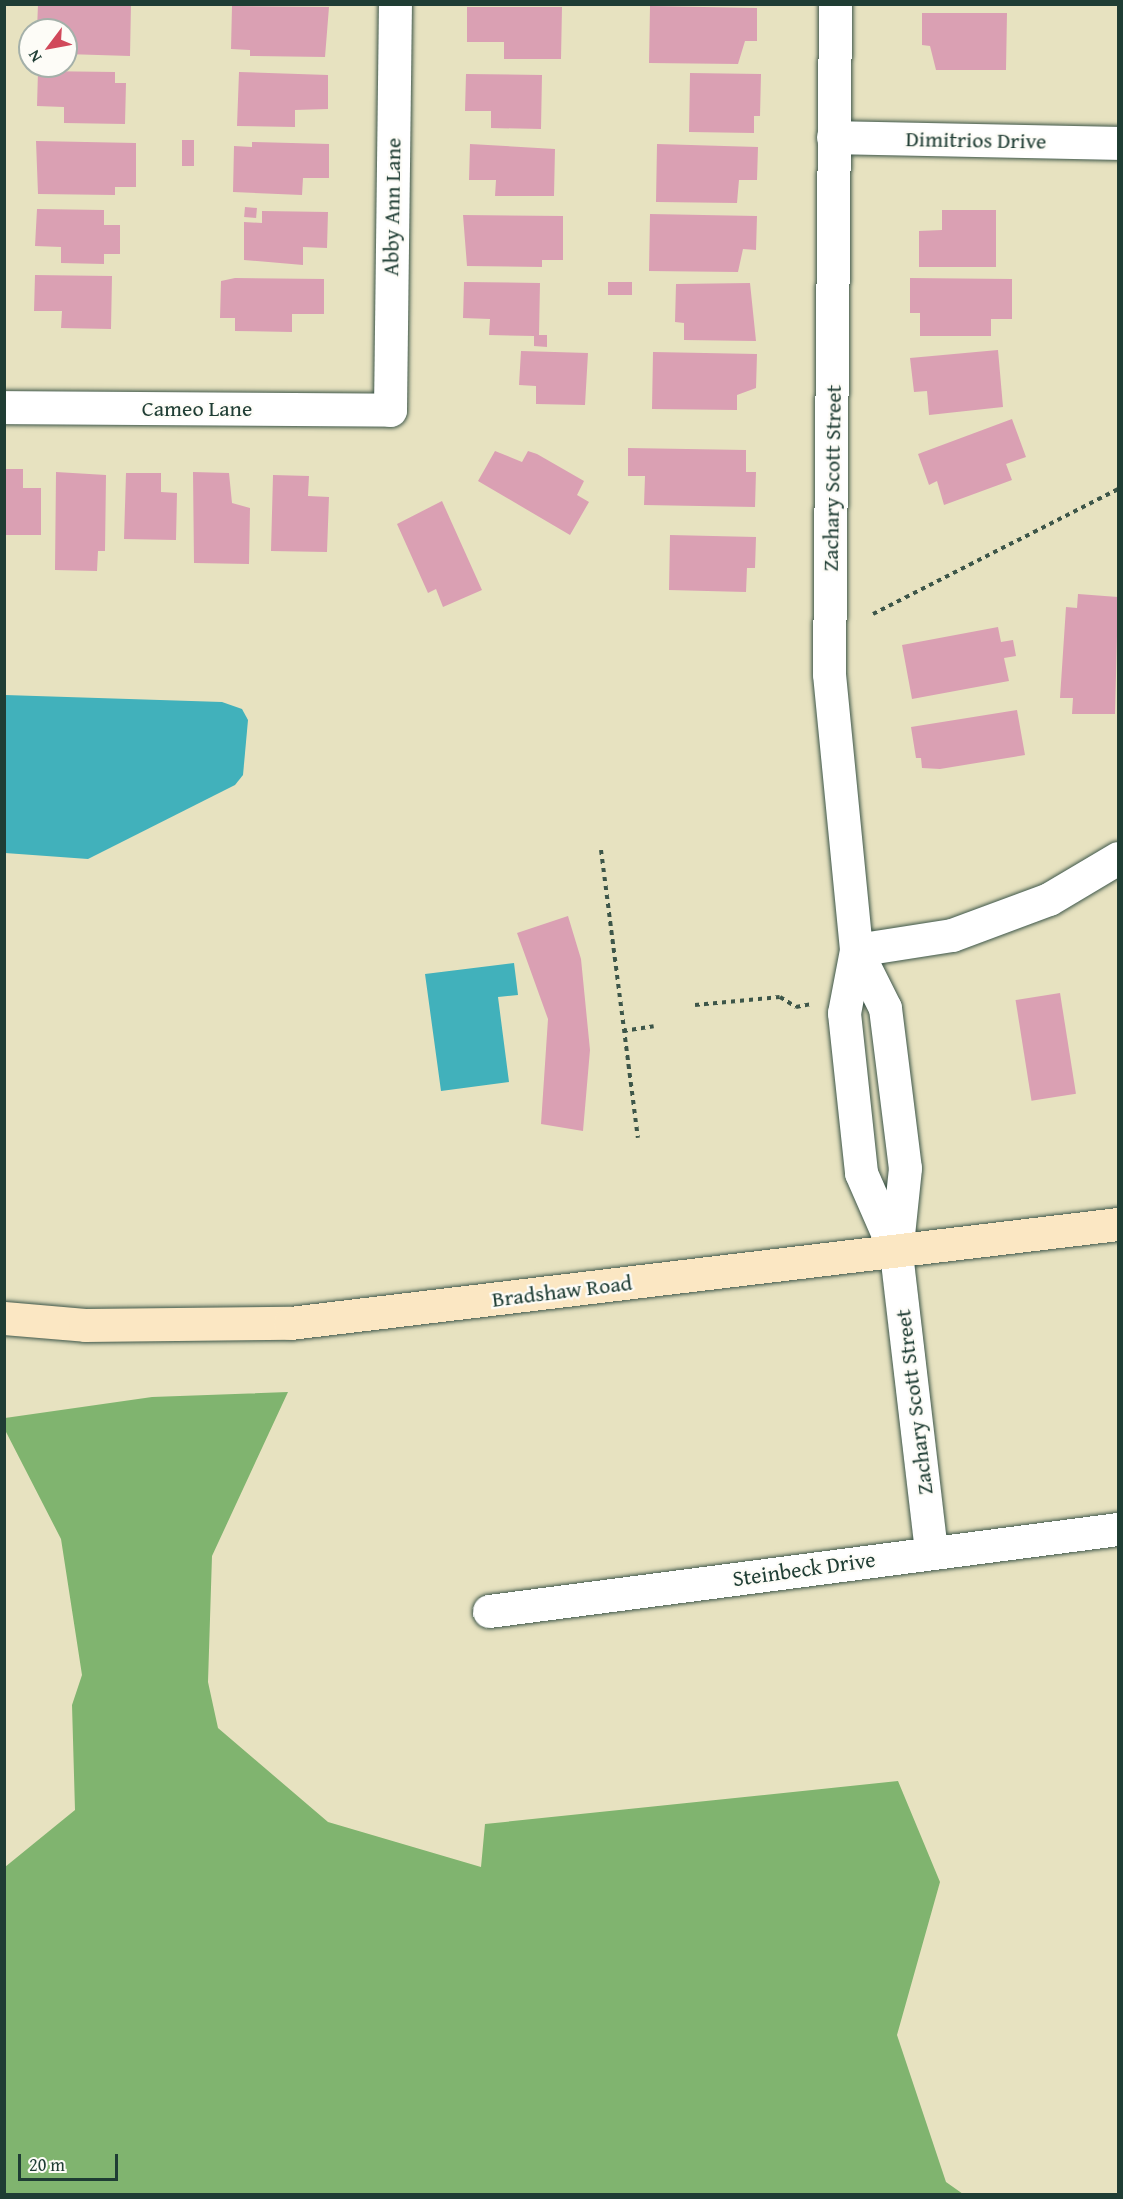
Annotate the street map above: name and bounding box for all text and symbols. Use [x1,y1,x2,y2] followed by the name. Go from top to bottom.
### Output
[18,18,78,78] north arrow
[21,46,47,67] text: N
[905,126,1047,154] street label: Dimitrios Drive
[378,137,406,277] street label: Abby Ann Lane
[817,384,847,572] street label: Zachary Scott Street
[142,396,252,422] street label: Cameo Lane
[490,1269,634,1313] street label: Bradshaw Road
[890,1308,938,1496] street label: Zachary Scott Street
[731,1546,877,1592] street label: Steinbeck Drive
[21,2142,122,2180] scale bar
[29,2151,65,2178] text: 20 m

